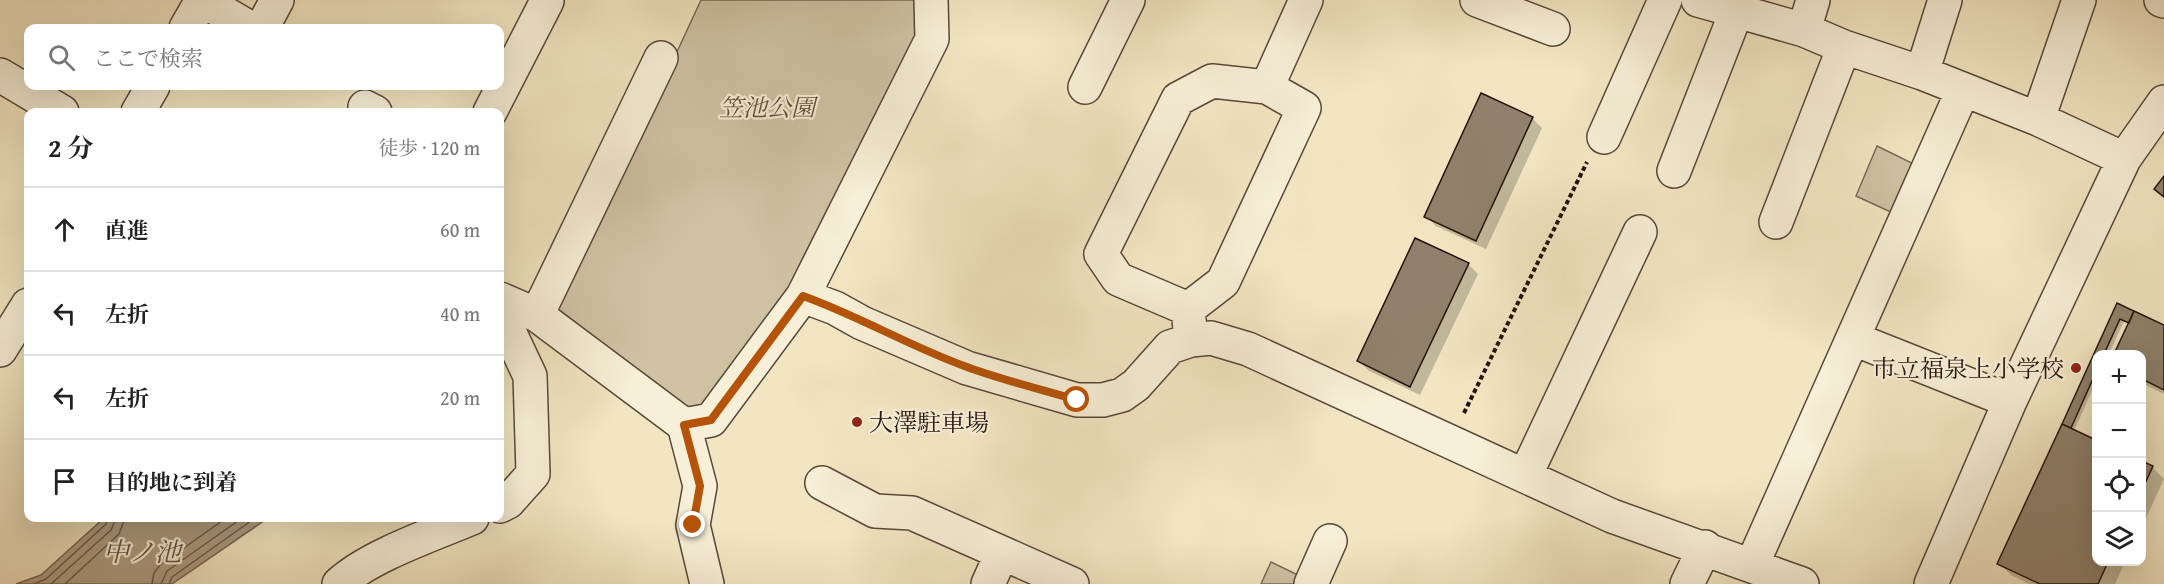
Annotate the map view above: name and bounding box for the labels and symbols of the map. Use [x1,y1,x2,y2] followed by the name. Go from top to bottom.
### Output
[719,90,819,125] park label: 笠池公園
[1872,351,2064,386] place label: 市立福泉上小学校
[2069,361,2083,375] marker: 市立福泉上小学校
[1063,386,1089,412] route start
[869,405,989,440] place label: 大澤駐車場
[850,415,864,429] marker: 大澤駐車場
[679,511,705,537] route end
[103,532,184,571] water label: 中ノ池

